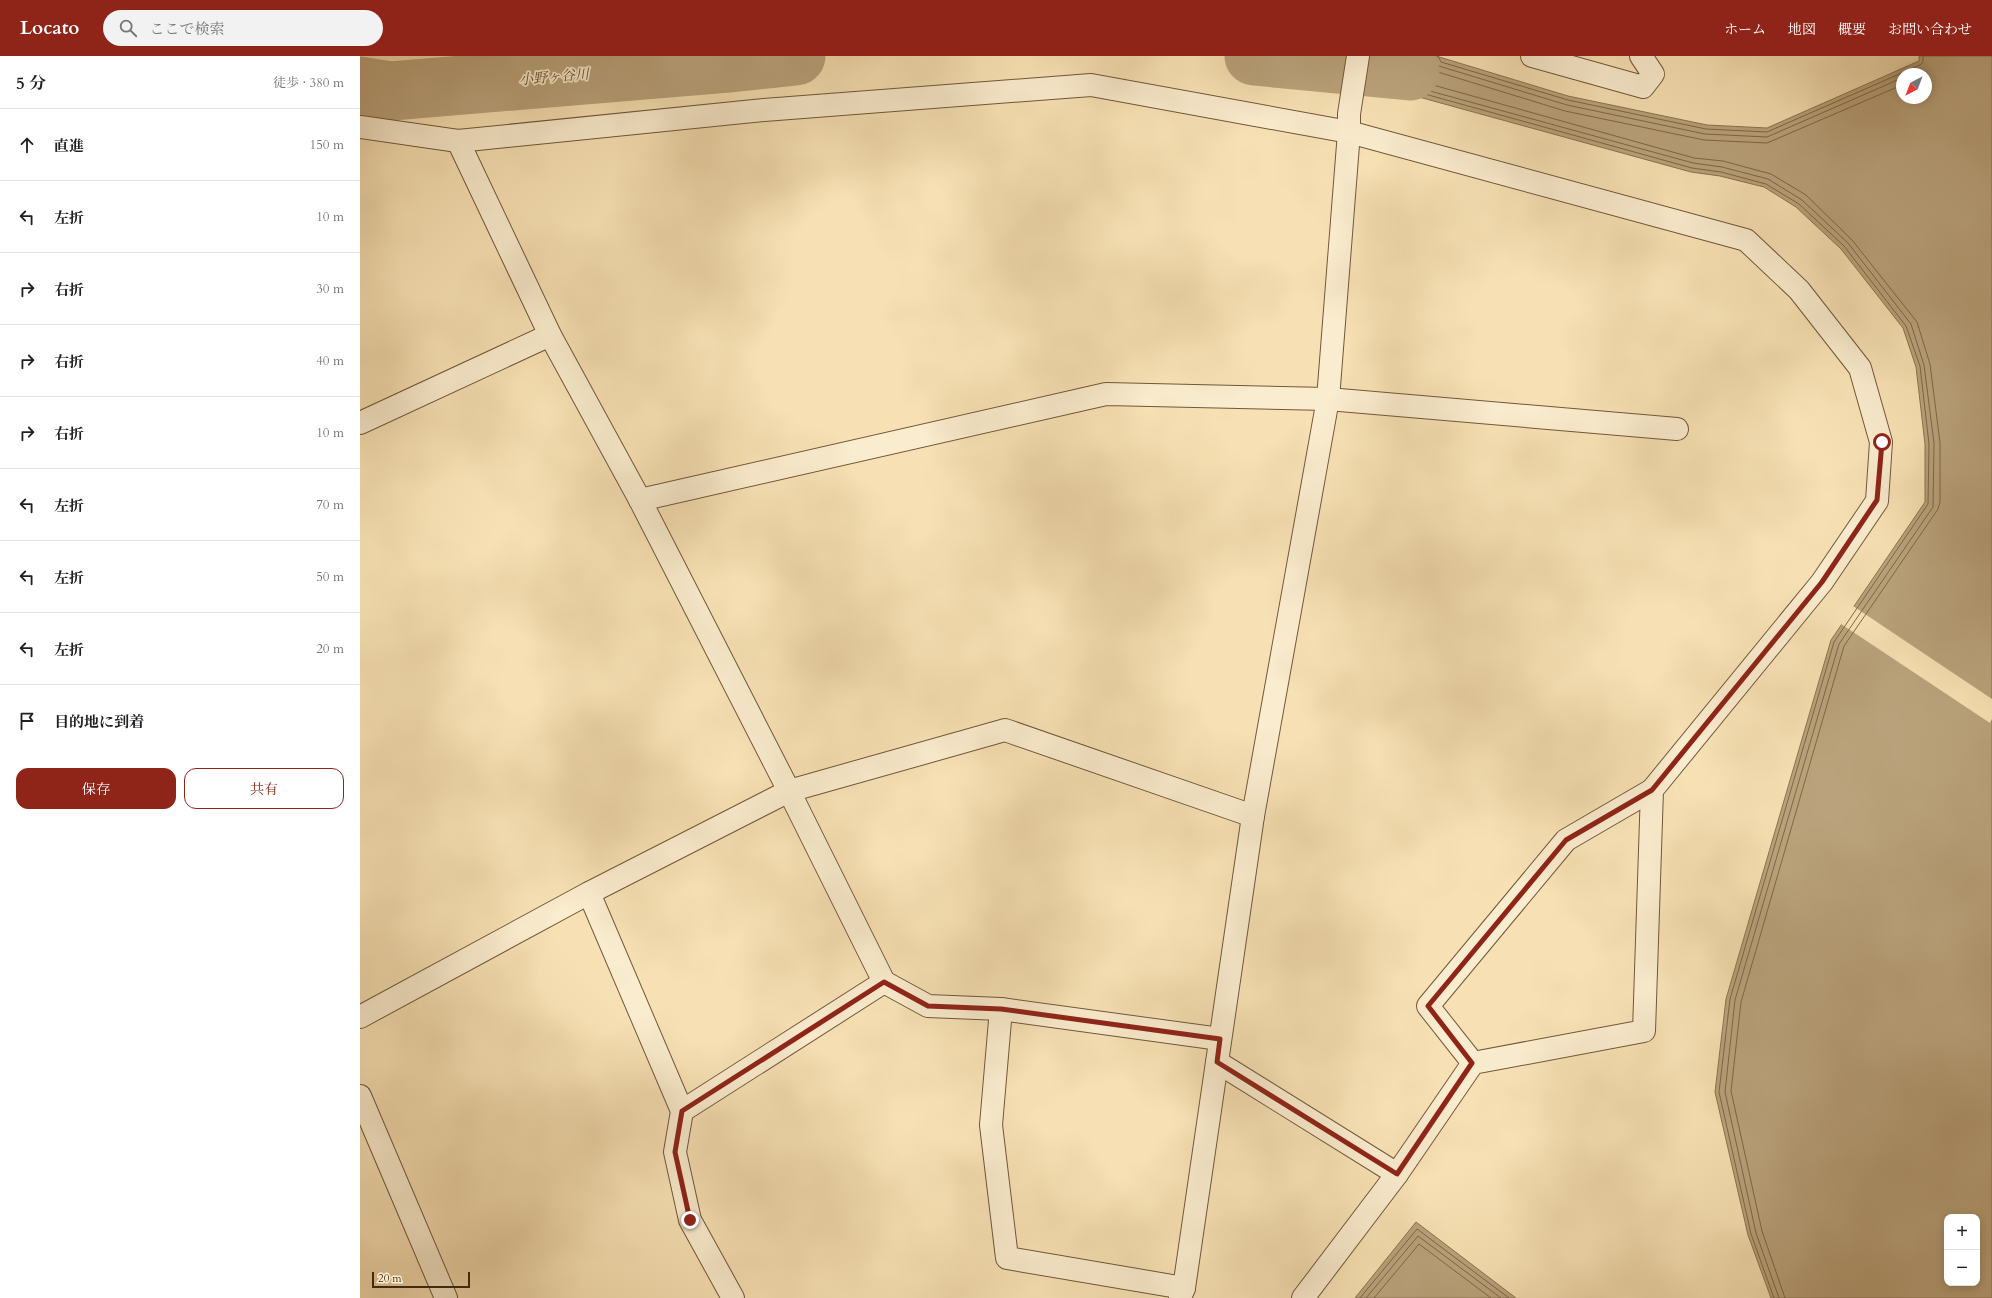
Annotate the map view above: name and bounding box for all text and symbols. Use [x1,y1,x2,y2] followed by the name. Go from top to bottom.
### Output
[103,10,383,46] search box
[20,15,79,41] text: Locato
[117,17,139,39] icon: search
[149,19,224,39] text: ここで検索
[1724,20,1766,39] text: ホーム
[1788,20,1816,39] text: 地図
[1838,20,1866,39] text: 概要
[1888,20,1972,39] text: お問い合わせ
[518,64,592,90] water label: 小野ヶ谷川
[1896,68,1932,104] north arrow
[16,72,46,95] text: 5 分
[273,74,344,92] text: 徒歩 · 380 m
[16,134,38,156] icon: ahead
[54,136,84,156] text: 直進
[310,136,344,154] text: 150 m
[16,206,38,228] icon: left
[54,208,84,228] text: 左折
[316,208,344,226] text: 10 m
[16,278,38,300] icon: right
[54,280,84,300] text: 右折
[316,280,344,298] text: 30 m
[16,350,38,372] icon: right
[54,352,84,372] text: 右折
[316,352,344,370] text: 40 m
[16,422,38,444] icon: right
[54,424,84,444] text: 右折
[316,424,344,442] text: 10 m
[1873,433,1891,451] route start
[16,494,38,516] icon: left
[54,496,84,516] text: 左折
[316,496,344,514] text: 70 m
[16,566,38,588] icon: left
[54,568,84,588] text: 左折
[316,568,344,586] text: 50 m
[16,638,38,660] icon: left
[54,640,84,660] text: 左折
[316,640,344,658] text: 20 m
[16,710,38,732] icon: arrive
[54,712,144,732] text: 目的地に到着
[16,768,176,809] button: 保存
[184,768,344,809] button: 共有
[681,1211,699,1229] route end
[1944,1214,1980,1286] map controls
[1944,1214,1980,1250] button: +
[1944,1250,1980,1286] button: −
[372,1270,470,1289] scale bar
[378,1271,402,1286] text: 20 m

